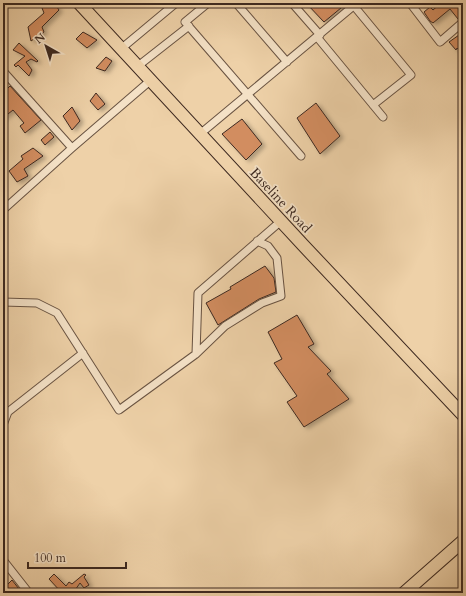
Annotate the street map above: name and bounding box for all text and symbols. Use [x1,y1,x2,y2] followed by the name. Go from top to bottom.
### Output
[26,26,66,66] north arrow
[32,29,49,47] text: N
[245,164,316,238] street label: Baseline Road
[28,544,126,570] scale bar
[34,550,67,566] text: 100 m

